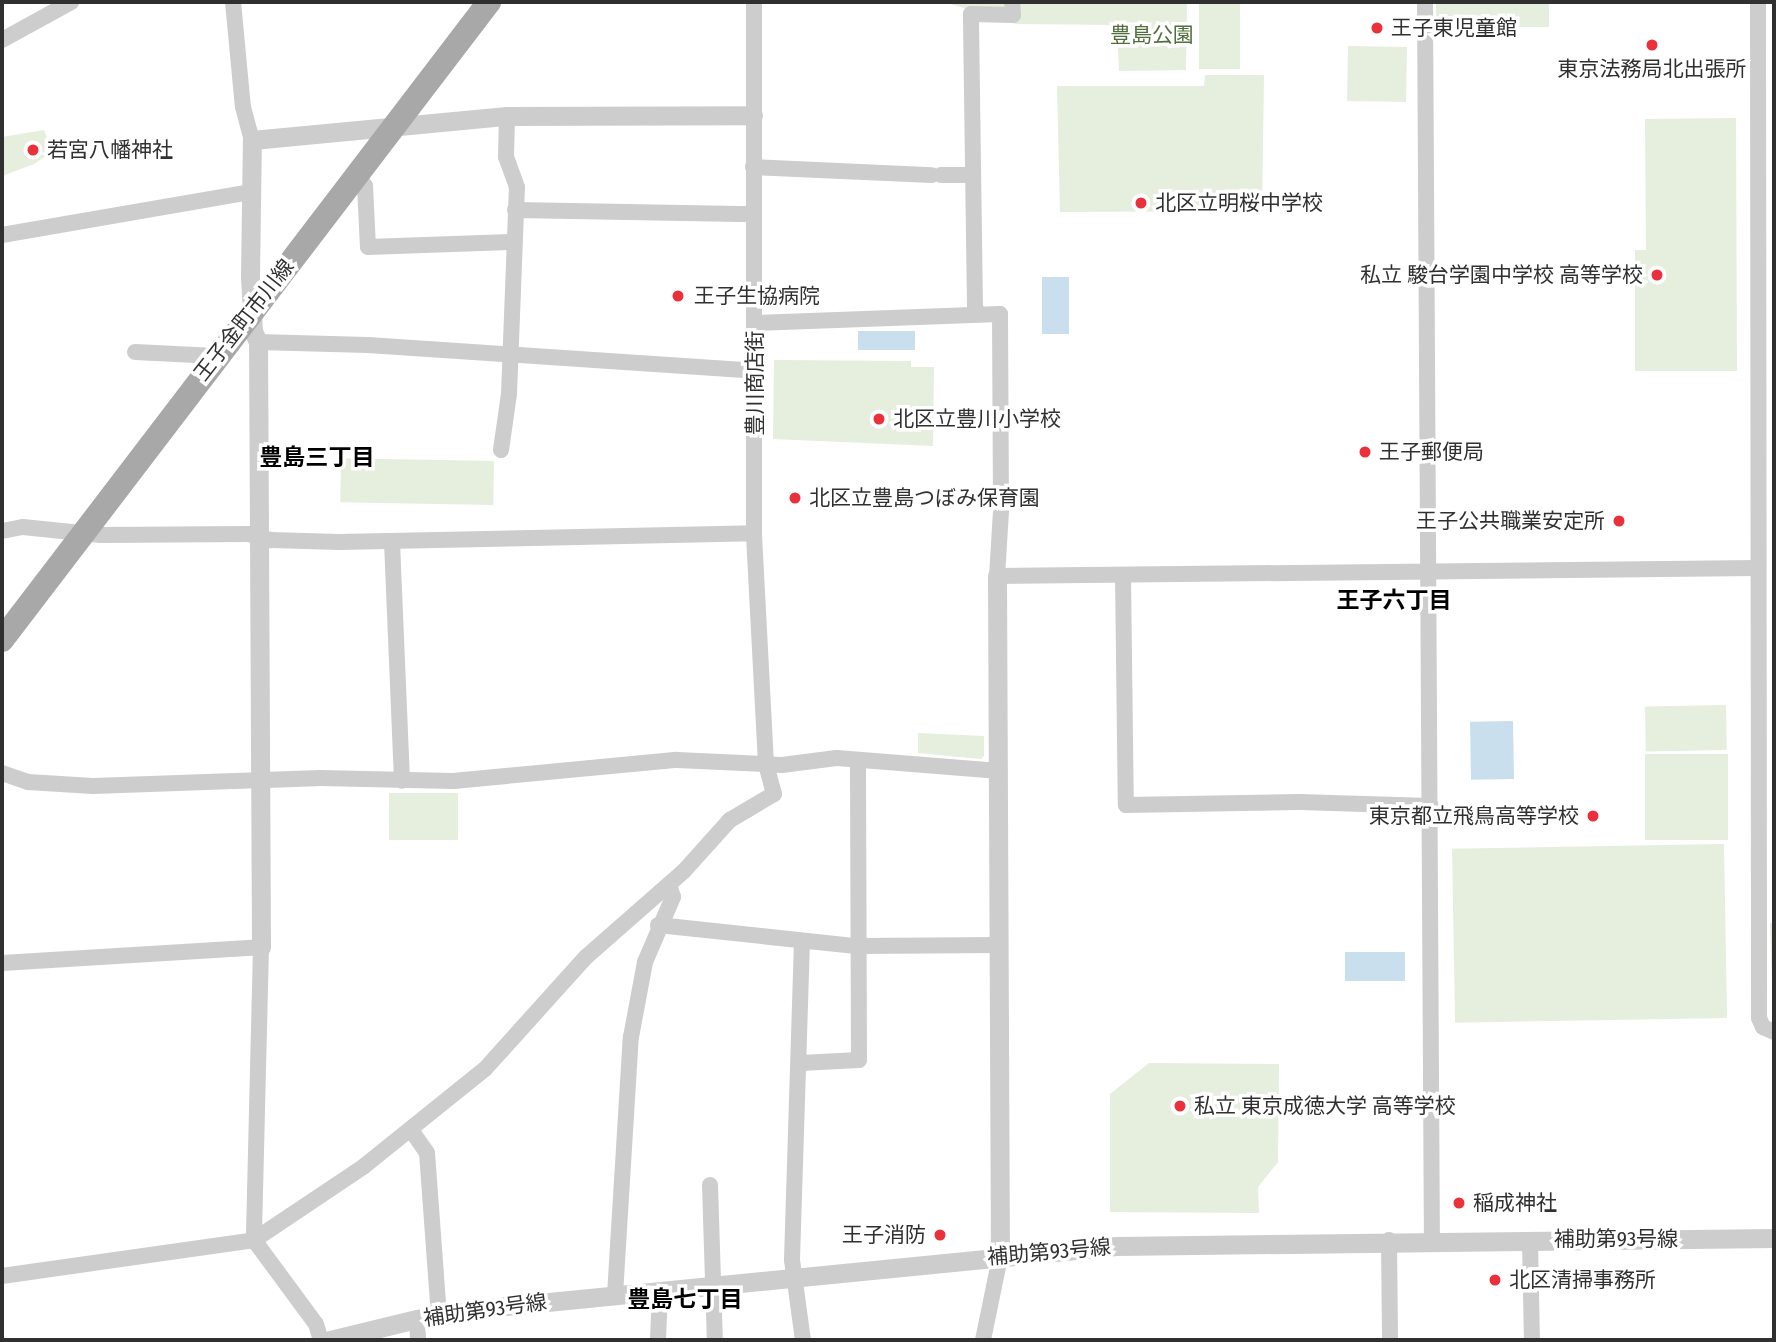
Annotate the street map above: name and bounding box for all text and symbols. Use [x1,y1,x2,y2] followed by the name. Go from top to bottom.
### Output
[1391,15,1517,41] place label: 王子東児童館
[1369,20,1385,36] marker: 王子東児童館
[1110,22,1194,48] park label: 豊島公園
[1644,37,1660,53] marker: 東京法務局北出張所
[1558,56,1746,82] place label: 東京法務局北出張所
[47,137,173,163] place label: 若宮八幡神社
[25,142,41,158] marker: 若宮八幡神社
[1155,190,1323,216] place label: 北区立明桜中学校
[1133,195,1149,211] marker: 北区立明桜中学校
[189,254,299,386] street label: 王子金町市川線
[1360,262,1643,288] place label: 私立 駿台学園中学校 高等学校
[1649,267,1665,283] marker: 私立 駿台学園中学校 高等学校
[694,283,820,309] place label: 王子生協病院
[668,286,688,306] marker: 王子生協病院
[742,331,768,435] street label: 豊川商店街
[893,406,1061,432] place label: 北区立豊川小学校
[871,411,887,427] marker: 北区立豊川小学校
[1379,439,1484,465] place label: 王子郵便局
[260,443,374,471] district label: 豊島三丁目
[1357,444,1373,460] marker: 王子郵便局
[809,485,1040,511] place label: 北区立豊島つぼみ保育園
[787,490,803,506] marker: 北区立豊島つぼみ保育園
[1416,508,1605,534] place label: 王子公共職業安定所
[1611,513,1627,529] marker: 王子公共職業安定所
[1337,586,1451,614] district label: 王子六丁目
[1369,803,1579,829] place label: 東京都立飛鳥高等学校
[1585,808,1601,824] marker: 東京都立飛鳥高等学校
[1194,1093,1456,1119] place label: 私立 東京成徳大学 高等学校
[1172,1098,1188,1114] marker: 私立 東京成徳大学 高等学校
[1473,1190,1557,1216] place label: 稲成神社
[1451,1195,1467,1211] marker: 稲成神社
[842,1222,926,1248] place label: 王子消防
[1554,1226,1678,1252] street label: 補助第93号線
[932,1227,948,1243] marker: 王子消防
[986,1234,1112,1270] street label: 補助第93号線
[1509,1267,1656,1293] place label: 北区清掃事務所
[1487,1272,1503,1288] marker: 北区清掃事務所
[628,1285,742,1313] district label: 豊島七丁目
[422,1289,548,1331] street label: 補助第93号線

